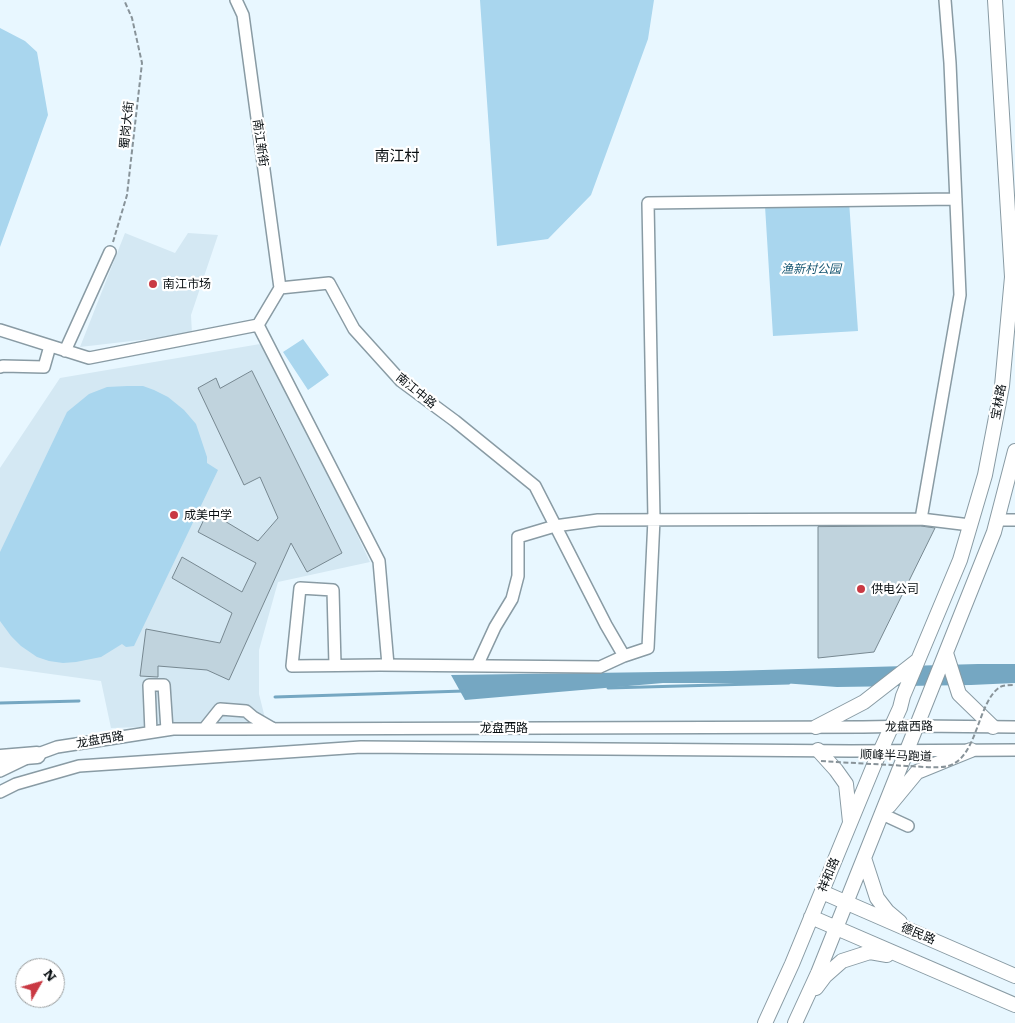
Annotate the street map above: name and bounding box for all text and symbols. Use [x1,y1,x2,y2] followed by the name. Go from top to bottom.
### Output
[117,100,137,150] street label: 蜀岗大街
[250,118,270,168] street label: 南江新街
[375,148,419,166] district label: 南江村
[781,262,841,276] park label: 渔新村公园
[163,277,211,291] place label: 南江市场
[147,278,159,290] marker: 南江市场
[393,370,439,412] street label: 南江中路
[989,383,1009,421] street label: 宝林路
[184,508,232,522] place label: 成美中学
[168,509,180,521] marker: 成美中学
[871,582,919,596] place label: 供电公司
[855,583,867,595] marker: 供电公司
[885,719,933,735] street label: 龙盘西路
[480,721,528,735] street label: 龙盘西路
[75,729,125,751] street label: 龙盘西路
[860,748,932,764] street label: 顺峰半马跑道
[815,856,843,894] street label: 祥和路
[899,920,937,948] street label: 德民路
[15,958,65,1008] north arrow
[40,964,63,985] text: N

